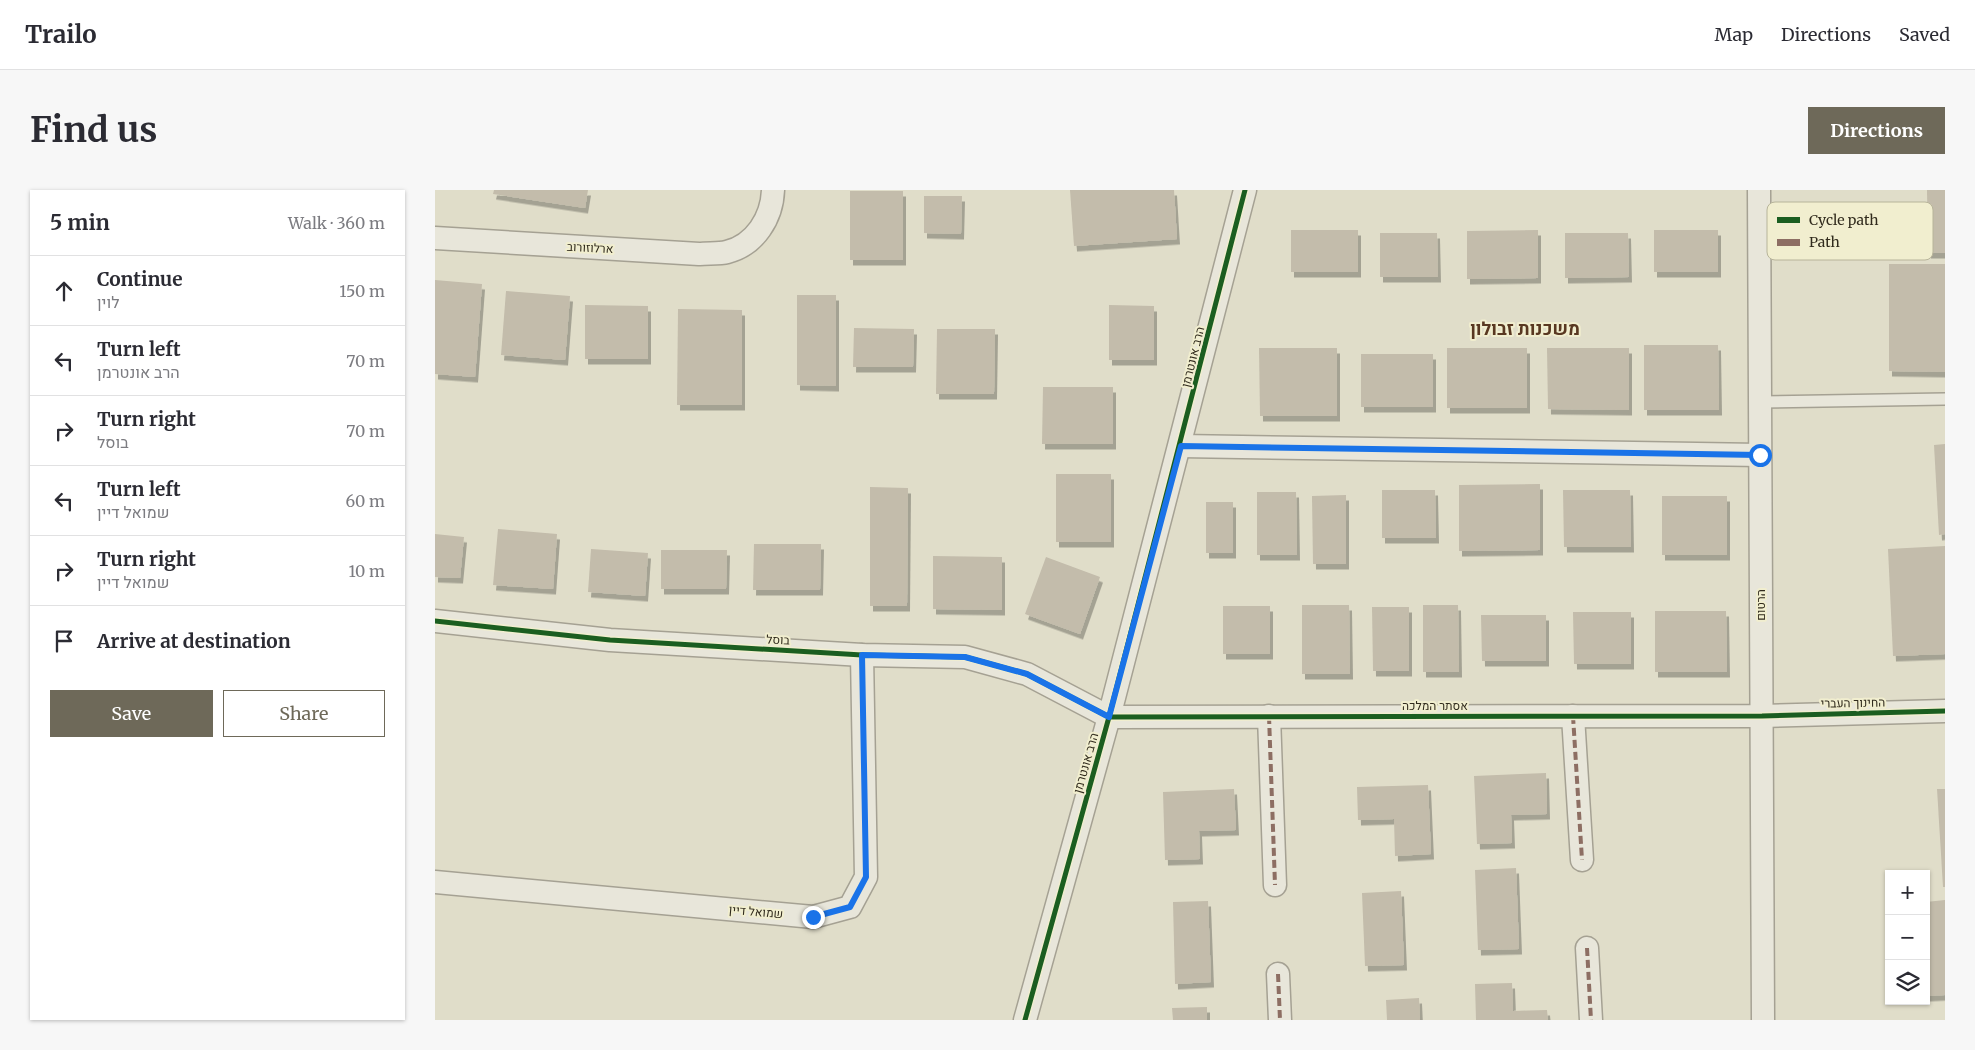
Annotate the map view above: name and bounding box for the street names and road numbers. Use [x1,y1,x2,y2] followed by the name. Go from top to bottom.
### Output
[566,239,614,256] street label: ארלוזורוב
[1178,325,1207,389] street label: הרב אונטרמן
[1753,589,1768,621] street label: הרטום
[766,631,791,648] street label: בוסל
[1821,694,1885,711] street label: החינוך העברי
[1402,698,1468,713] street label: אסתר המלכה
[1070,731,1101,795] street label: הרב אונטרמן
[728,902,784,921] street label: שמואל דיין

